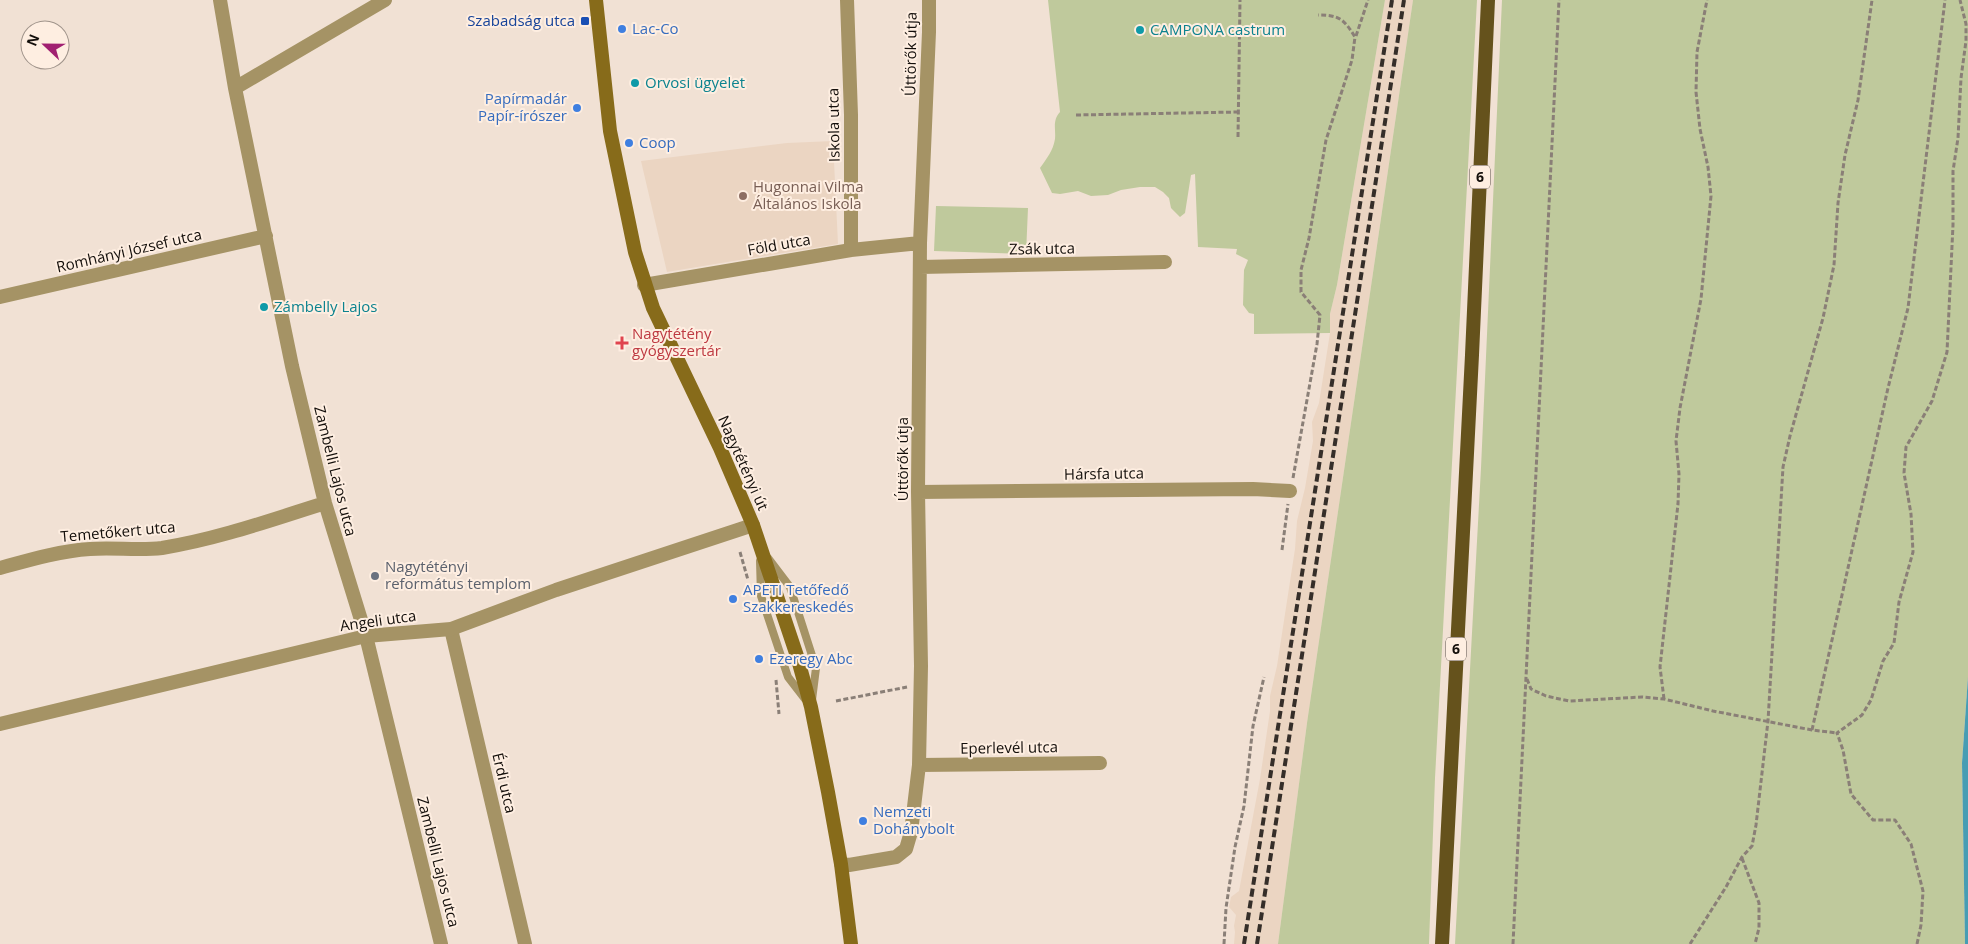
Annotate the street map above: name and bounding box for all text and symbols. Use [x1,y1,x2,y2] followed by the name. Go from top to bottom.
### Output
[467,10,575,30] place label: Szabadság utca
[899,12,921,96] street label: Úttörők útja
[579,15,591,27] marker: Szabadság utca
[632,18,679,38] place label: Lac-Co
[1150,19,1285,39] place label: CAMPONA castrum
[20,20,70,70] north arrow
[616,23,628,35] marker: Lac-Co
[1134,24,1146,36] marker: CAMPONA castrum
[22,31,43,49] text: N
[645,72,745,92] place label: Orvosi ügyelet
[629,77,641,89] marker: Orvosi ügyelet
[478,88,567,125] place label: Papírmadár Papír-írószer
[822,88,844,162] street label: Iskola utca
[571,102,583,114] marker: Papírmadár Papír-írószer
[639,132,676,152] place label: Coop
[623,137,635,149] marker: Coop
[1470,166,1490,188] road number: 6
[753,176,864,213] place label: Hugonnai Vilma Általános Iskola
[737,190,749,202] marker: Hugonnai Vilma Általános Iskola
[54,224,204,277] street label: Romhányi József utca
[746,229,812,259] street label: Föld utca
[1009,237,1075,259] street label: Zsák utca
[274,296,378,316] place label: Zámbelly Lajos
[258,301,270,313] marker: Zámbelly Lajos
[632,323,721,360] place label: Nagytétény gyógyszertár
[616,337,628,349] marker: Nagytétény gyógyszertár
[310,403,362,538] street label: Zambelli Lajos utca
[714,412,774,513] street label: Nagytétényi út
[892,417,912,501] street label: Úttörők útja
[1064,462,1144,484] street label: Hársfa utca
[60,516,176,546] street label: Temetőkert utca
[385,556,531,593] place label: Nagytétényi református templom
[369,570,381,582] marker: Nagytétényi református templom
[743,579,854,616] place label: APETI Tetőfedő Szakkereskedés
[727,593,739,605] marker: APETI Tetőfedő Szakkereskedés
[338,605,417,635] street label: Angeli utca
[1446,638,1466,661] road number: 6
[769,648,853,668] place label: Ezeregy Abc
[753,653,765,665] marker: Ezeregy Abc
[960,736,1058,758] street label: Eperlevél utca
[488,751,522,815] street label: Érdi utca
[413,794,465,929] street label: Zambelli Lajos utca
[873,801,955,838] place label: Nemzeti Dohánybolt
[857,815,869,827] marker: Nemzeti Dohánybolt

